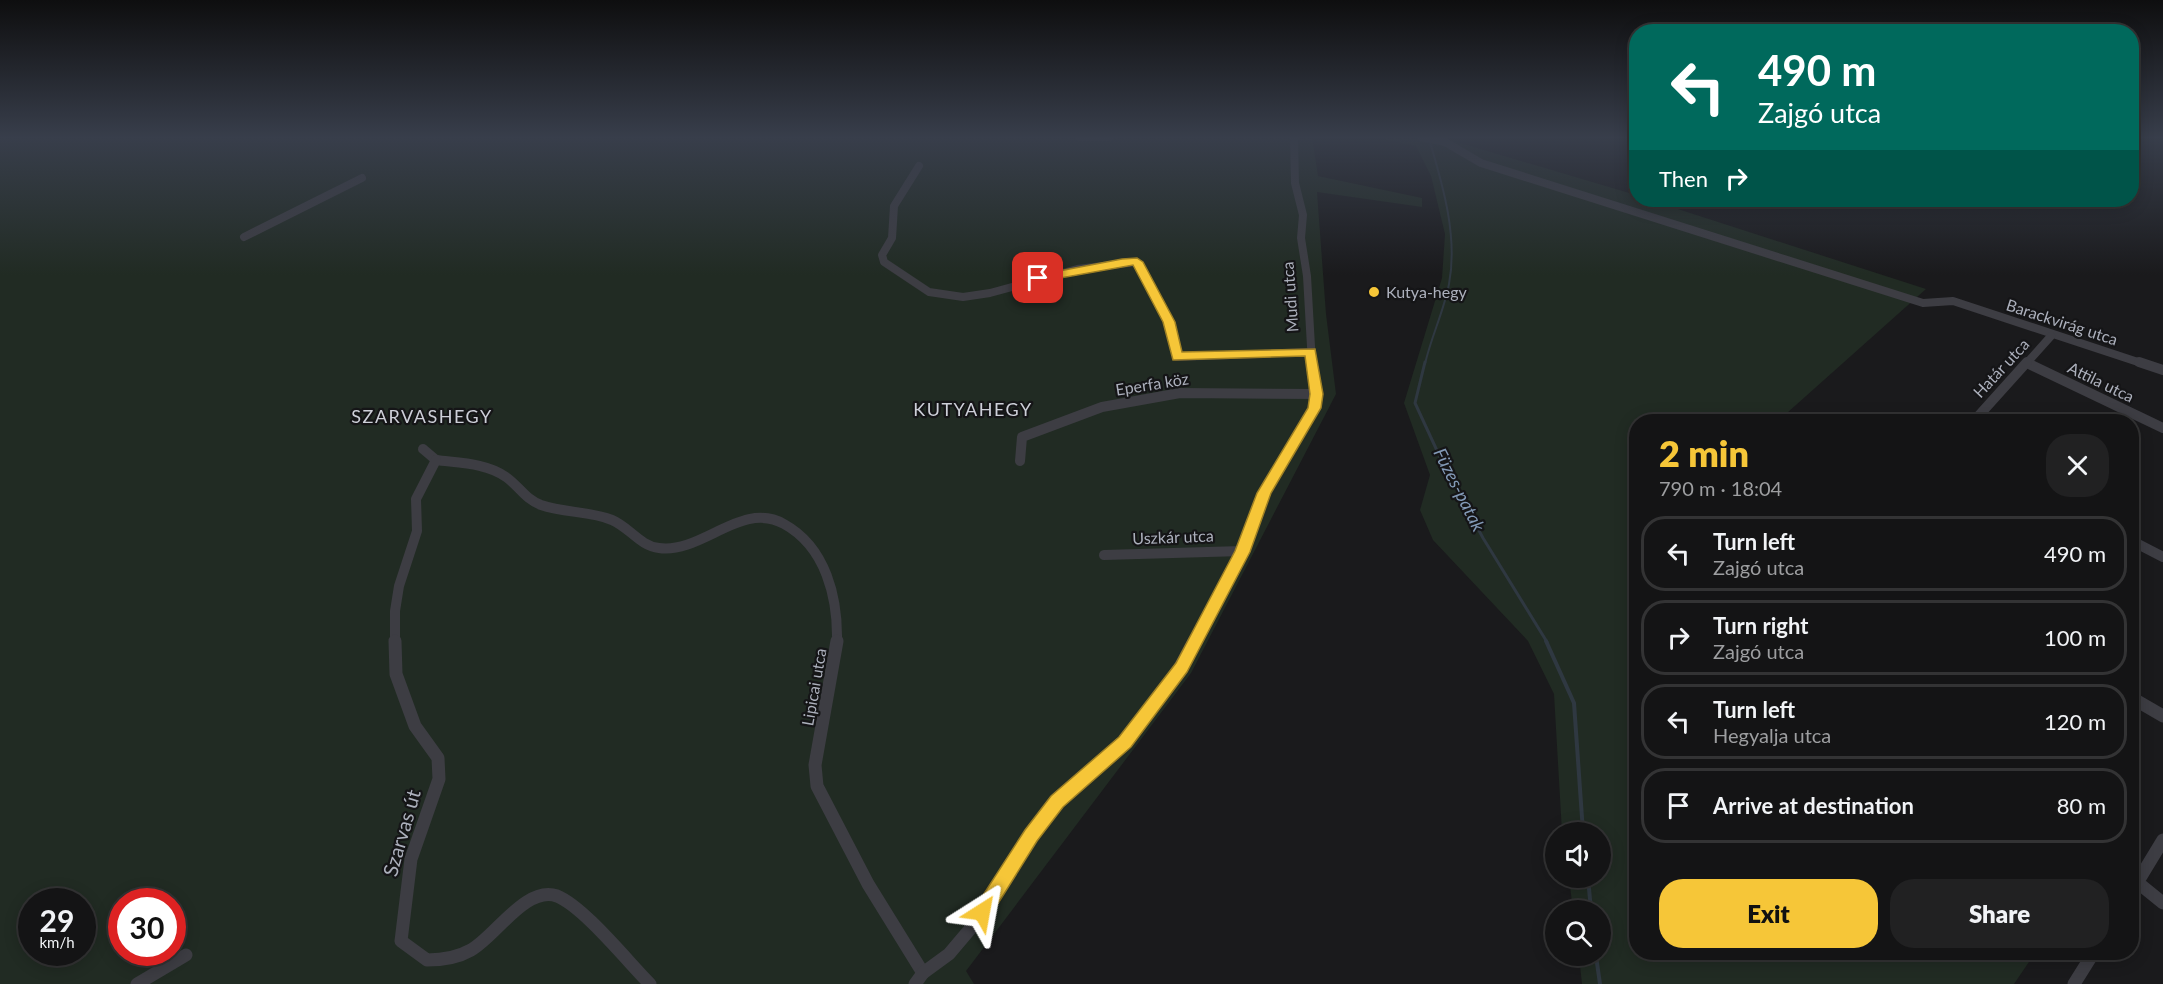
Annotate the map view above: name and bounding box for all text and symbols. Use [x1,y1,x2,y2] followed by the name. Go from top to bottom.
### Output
[1758,45,1876,95] text: 490 m
[1659,48,1737,126] icon: left
[1758,96,1881,129] text: Zajgó utca
[1720,162,1753,195] icon: right
[1659,165,1708,192] text: Then
[1012,252,1063,303] pin
[1021,261,1054,294] icon: arrive
[1278,261,1301,333] street label: Mudi utca
[1386,282,1468,301] place label: Kutya-hegy
[1367,285,1381,299] marker: Kutya-hegy
[2004,295,2120,348] street label: Barackvirág utca
[1969,334,2033,401] street label: Határ utca
[2065,357,2137,406] street label: Attila utca
[1114,368,1190,399] street label: Eperfa köz
[913,398,1033,420] district label: KUTYAHEGY
[351,405,493,427] district label: SZARVASHEGY
[1659,431,1749,475] text: 2 min
[2046,434,2109,497] button: close
[1430,444,1490,535] water label: Füzes-patak
[1659,476,1782,500] text: 790 m · 18:04
[1132,526,1214,547] street label: Uszkár utca
[1713,528,1795,555] text: Turn left
[1662,537,1695,570] icon: left
[2044,540,2106,567] text: 490 m
[1713,555,1804,579] text: Zajgó utca
[1713,612,1808,639] text: Turn right
[1662,621,1695,654] icon: right
[2044,624,2106,651] text: 100 m
[1713,639,1804,663] text: Zajgó utca
[797,647,830,727] street label: Lipicai utca
[1713,696,1795,723] text: Turn left
[1662,705,1695,738] icon: left
[2044,708,2106,735] text: 120 m
[1713,723,1831,747] text: Hegyalja utca
[377,787,425,879] street label: Szarvas út
[1662,789,1695,822] icon: arrive
[1713,792,1914,819] text: Arrive at destination
[2057,792,2106,819] text: 80 m
[1545,822,1611,966] map controls
[1545,822,1611,888] button: sound
[1659,879,1878,948] button: Exit
[1890,879,2109,948] button: Share
[950,880,1014,944] position arrow
[108,888,186,966] speed limit sign: 30
[1545,900,1611,966] button: search
[40,902,74,938] text: 29
[39,933,75,951] text: km/h

